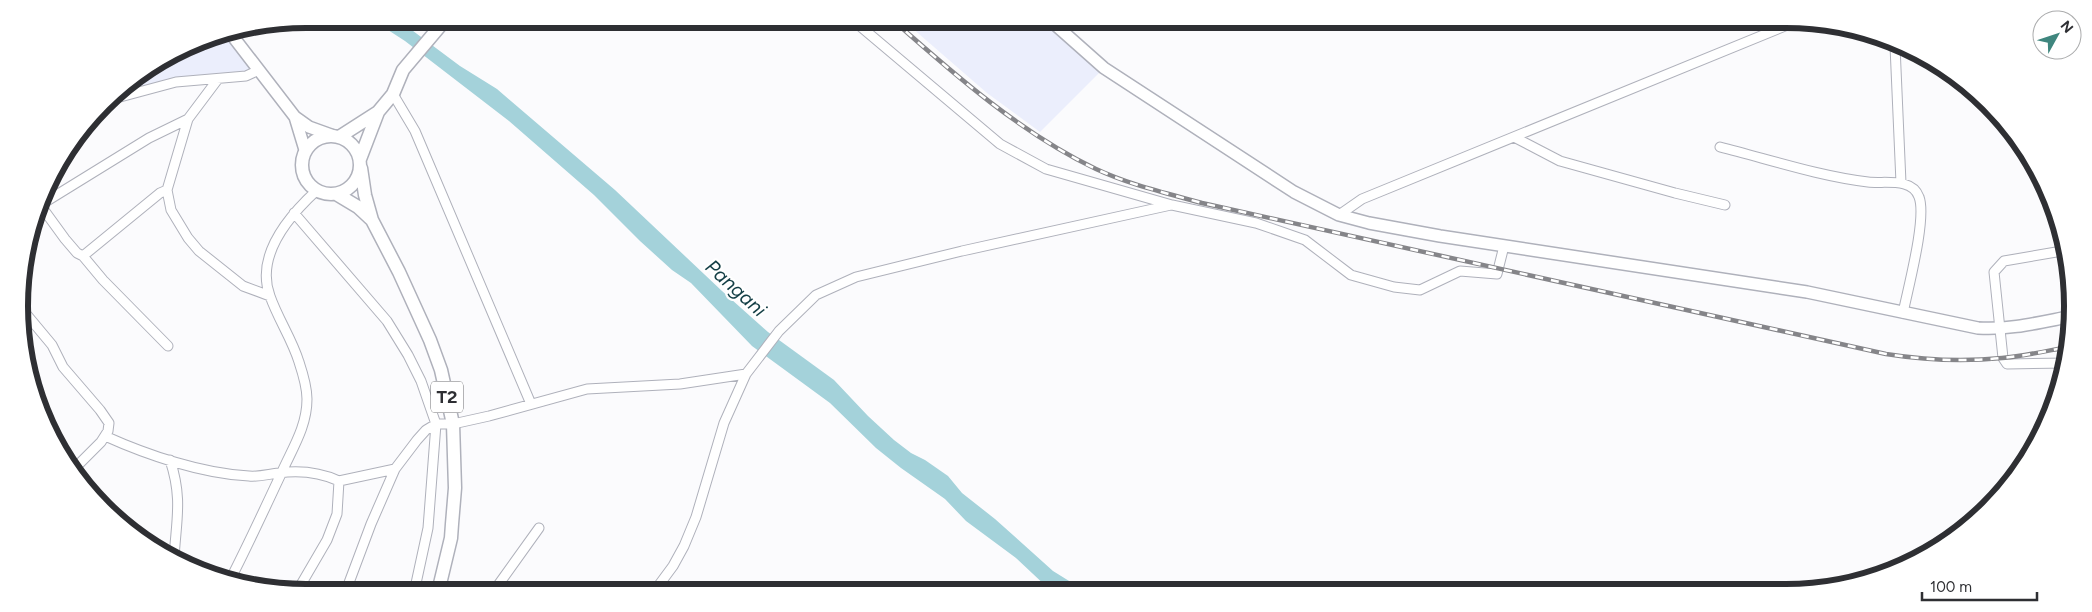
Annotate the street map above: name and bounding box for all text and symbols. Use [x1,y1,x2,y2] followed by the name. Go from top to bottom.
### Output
[2032,10,2082,60] north arrow
[2057,17,2077,37] text: N
[701,254,772,322] water label: Pangani
[431,382,463,412] road number: T2
[1922,570,2037,602] scale bar
[1930,578,1972,596] text: 100 m

